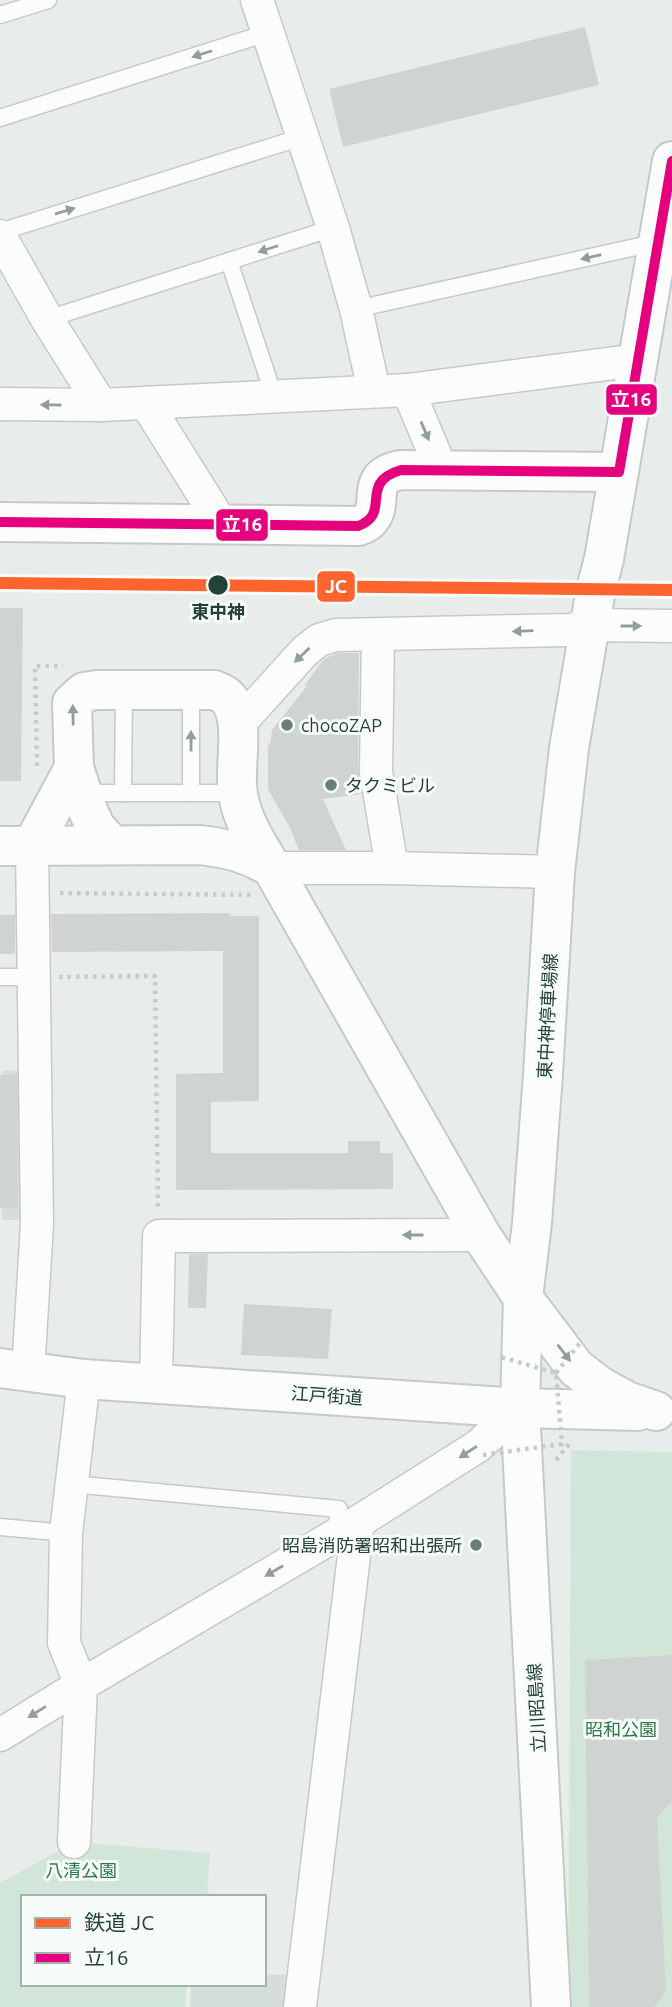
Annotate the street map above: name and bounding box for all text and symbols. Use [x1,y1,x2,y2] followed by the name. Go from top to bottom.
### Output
[191,49,212,59] one-way arrow
[55,205,76,216] one-way arrow
[258,244,279,254] one-way arrow
[580,252,602,263] one-way arrow
[605,383,658,416] line badge: 立16
[611,388,651,410] text: 立16
[39,399,61,411] one-way arrow
[420,420,431,441] one-way arrow
[215,508,269,542] line badge: 立16
[222,513,262,535] text: 立16
[316,570,356,603] line badge: JC
[206,573,230,597] marker: 東中神
[325,575,347,597] text: JC
[191,601,245,621] place label: 東中神
[621,620,643,631] one-way arrow
[512,625,534,636] one-way arrow
[294,646,311,662] one-way arrow
[67,704,78,726] one-way arrow
[301,715,382,735] place label: chocoZAP
[279,717,295,733] marker: chocoZAP
[185,730,197,752] one-way arrow
[345,775,435,795] place label: タクミビル
[323,777,339,793] marker: タクミビル
[534,953,560,1079] street label: 東中神停車場線
[402,1229,424,1241] one-way arrow
[557,1343,572,1361] one-way arrow
[290,1383,364,1407] street label: 江戸街道
[459,1446,478,1459] one-way arrow
[282,1535,462,1555] place label: 昭島消防署昭和出張所
[468,1537,484,1553] marker: 昭島消防署昭和出張所
[265,1565,284,1577] one-way arrow
[524,1663,548,1753] street label: 立川昭島線
[27,1706,46,1719] one-way arrow
[585,1719,657,1739] park label: 昭和公園
[45,1860,117,1880] park label: 八清公園
[21,1895,266,1986] legend
[84,1910,154,1934] text: 鉄道 JC
[84,1945,129,1969] text: 立16

